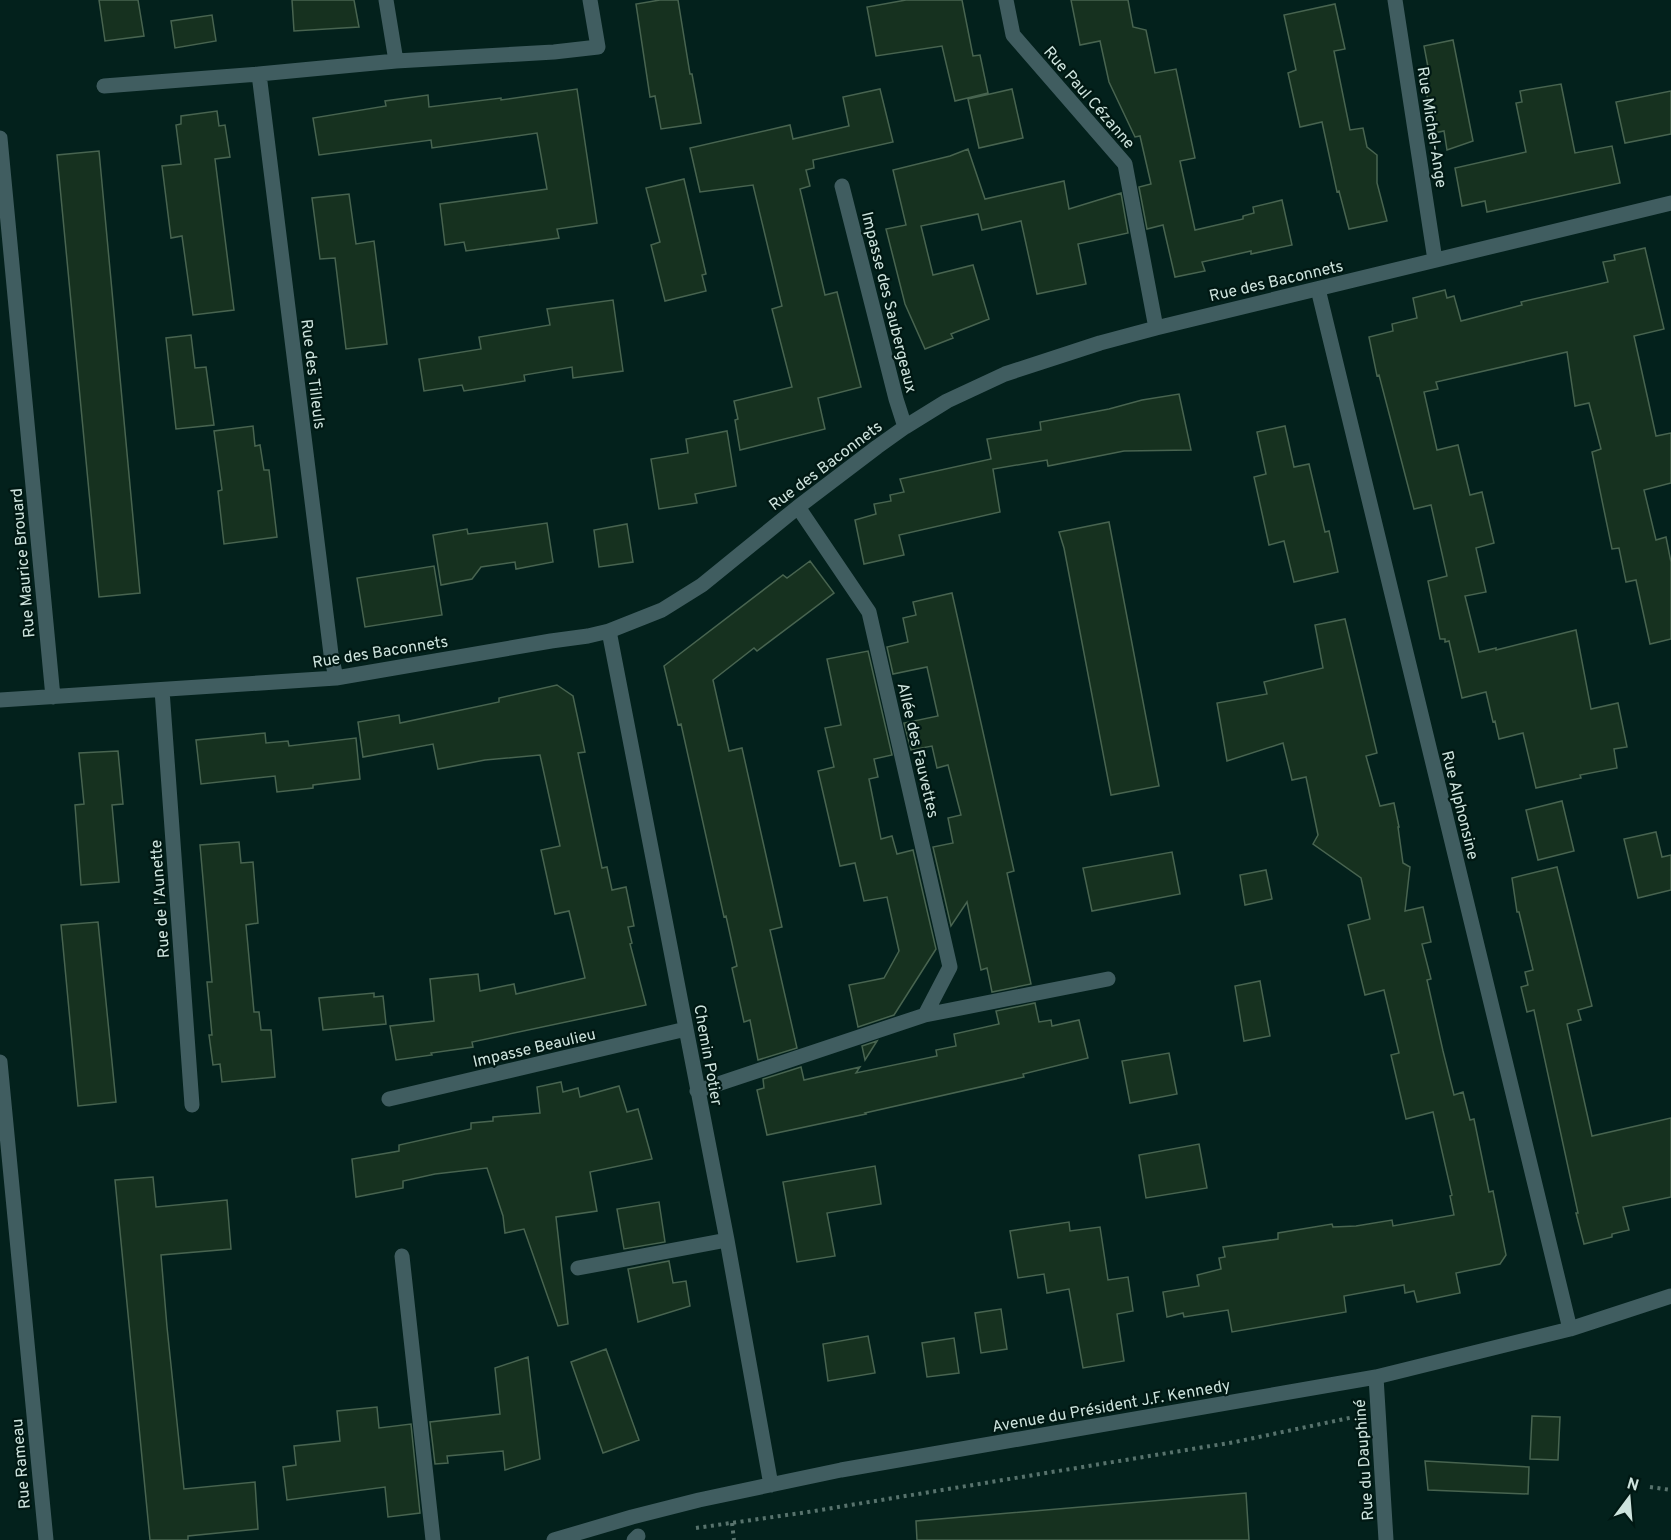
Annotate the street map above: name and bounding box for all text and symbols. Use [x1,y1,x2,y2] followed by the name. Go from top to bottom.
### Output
[1038,43,1139,154] street label: Rue Paul Cézanne
[1412,65,1450,189] street label: Rue Michel-Ange
[856,210,920,395] street label: Impasse des Saubergeaux
[1207,257,1345,307] street label: Rue des Baconnets
[295,318,329,430] street label: Rue des Tilleuls
[765,417,887,516] street label: Rue des Baconnets
[7,487,40,638] street label: Rue Maurice Brouard
[311,632,450,674] street label: Rue des Baconnets
[892,681,942,820] street label: Allée des Fauvettes
[1436,749,1482,862] street label: Rue Alphonsine
[147,839,175,959] street label: Rue de l'Aunette
[688,1003,726,1108] street label: Chemin Potier
[471,1025,598,1073] street label: Impasse Beaulieu
[991,1376,1232,1438] street label: Avenue du Président J.F. Kennedy
[1351,1399,1379,1521] street label: Rue du Dauphiné
[8,1418,36,1510] street label: Rue Rameau
[1599,1468,1659,1528] north arrow
[1624,1474,1641,1497] text: N

